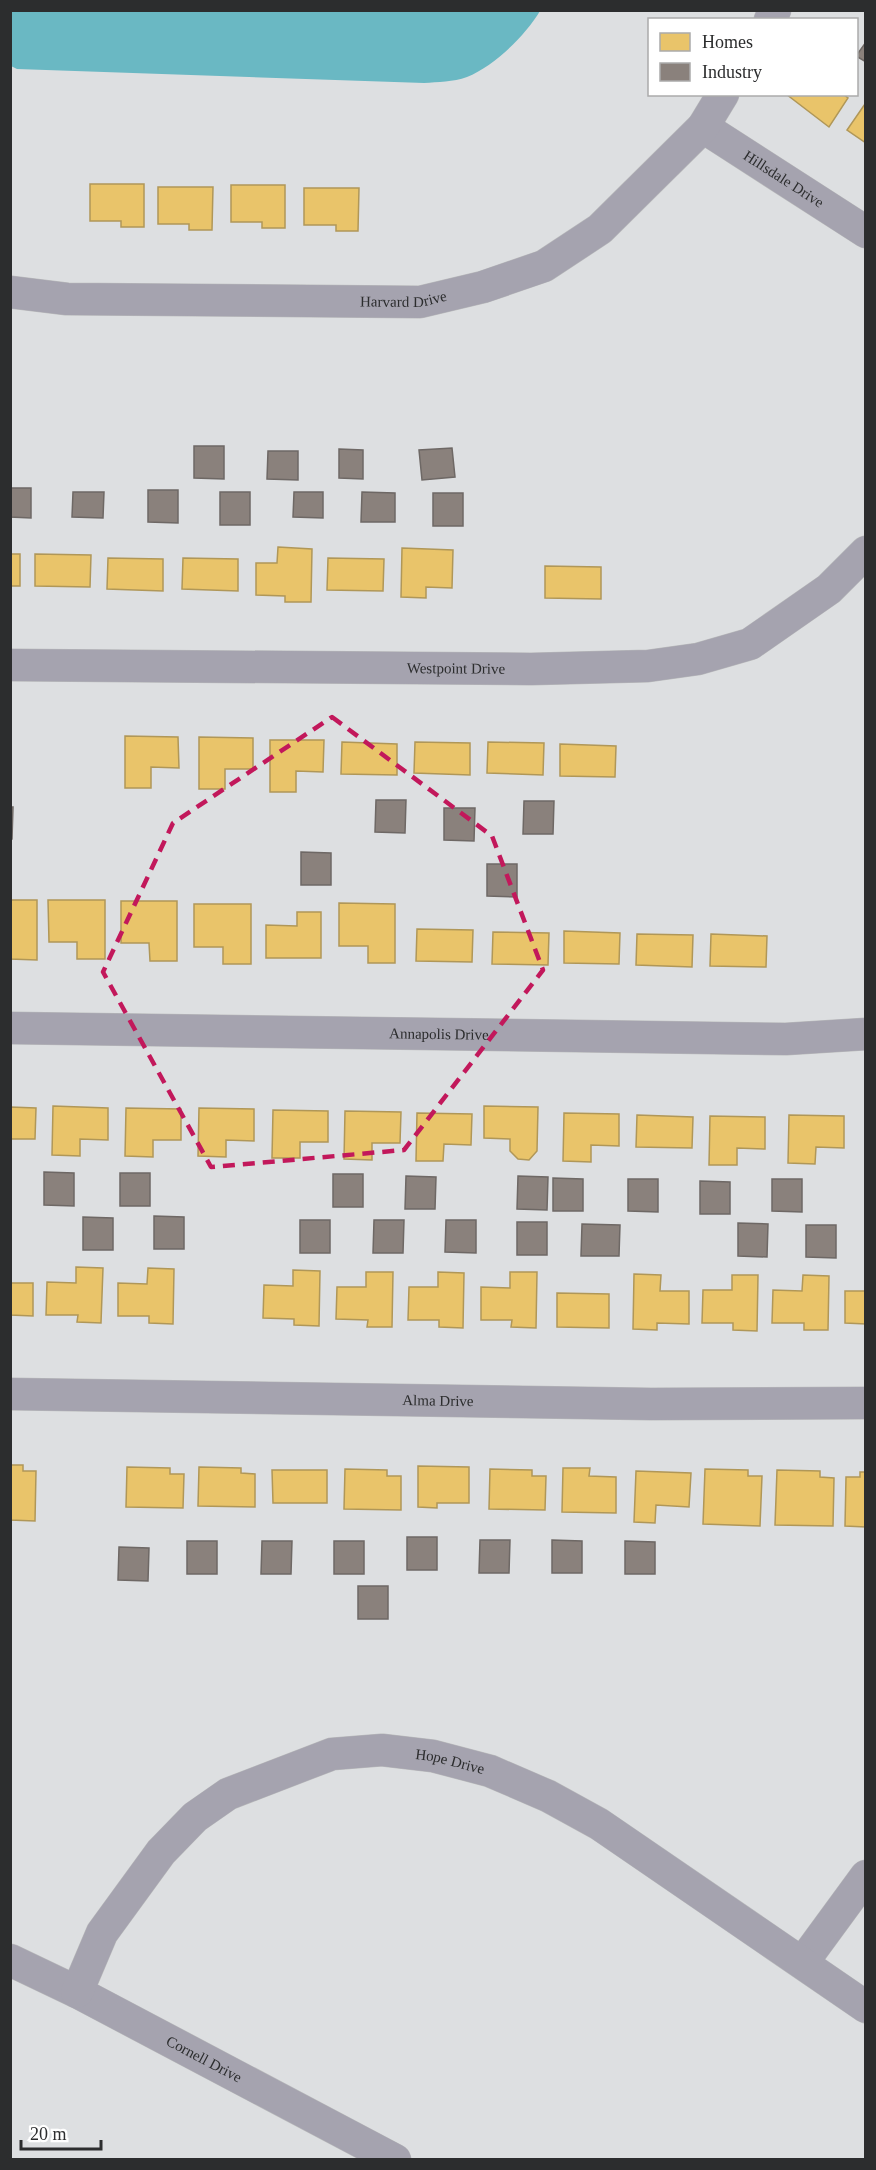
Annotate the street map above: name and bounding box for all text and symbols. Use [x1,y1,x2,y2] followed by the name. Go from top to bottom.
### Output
[648,18,858,96] legend
[702,32,753,52] text: Homes
[702,62,762,82] text: Industry
[741,147,827,211] street label: Hillsdale Drive
[360,288,449,310] street label: Harvard Drive
[407,660,506,677] street label: Westpoint Drive
[389,1025,489,1043] street label: Annapolis Drive
[402,1392,474,1409] street label: Alma Drive
[415,1746,487,1777] street label: Hope Drive
[164,2033,245,2086] street label: Cornell Drive
[21,2113,100,2151] scale bar
[30,2124,67,2144] text: 20 m

